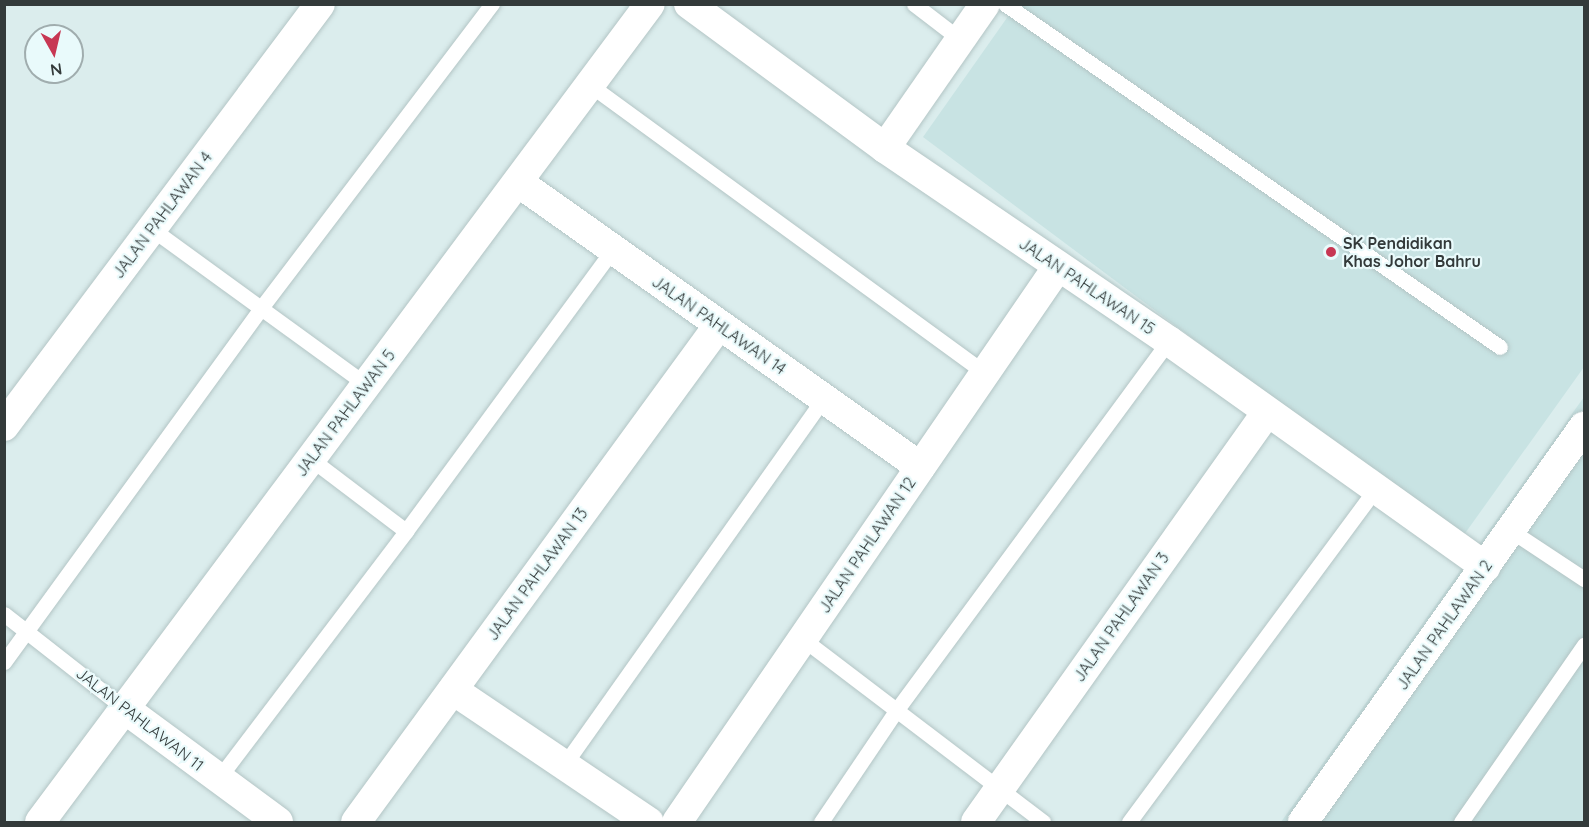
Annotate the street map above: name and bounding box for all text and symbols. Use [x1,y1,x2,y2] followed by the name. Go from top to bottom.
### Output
[24,24,84,84] north arrow
[49,59,63,81] text: N
[108,148,216,282] street label: JALAN PAHLAWAN 4
[1016,233,1158,339] street label: JALAN PAHLAWAN 15
[1343,233,1481,271] place label: SK Pendidikan Khas Johor Bahru
[1324,245,1338,259] marker: SK Pendidikan Khas Johor Bahru
[648,272,790,378] street label: JALAN PAHLAWAN 14
[291,346,399,480] street label: JALAN PAHLAWAN 5
[814,473,920,617] street label: JALAN PAHLAWAN 12
[482,504,592,644] street label: JALAN PAHLAWAN 13
[1069,549,1173,685] street label: JALAN PAHLAWAN 3
[1392,557,1496,693] street label: JALAN PAHLAWAN 2
[72,663,208,775] street label: JALAN PAHLAWAN 11

